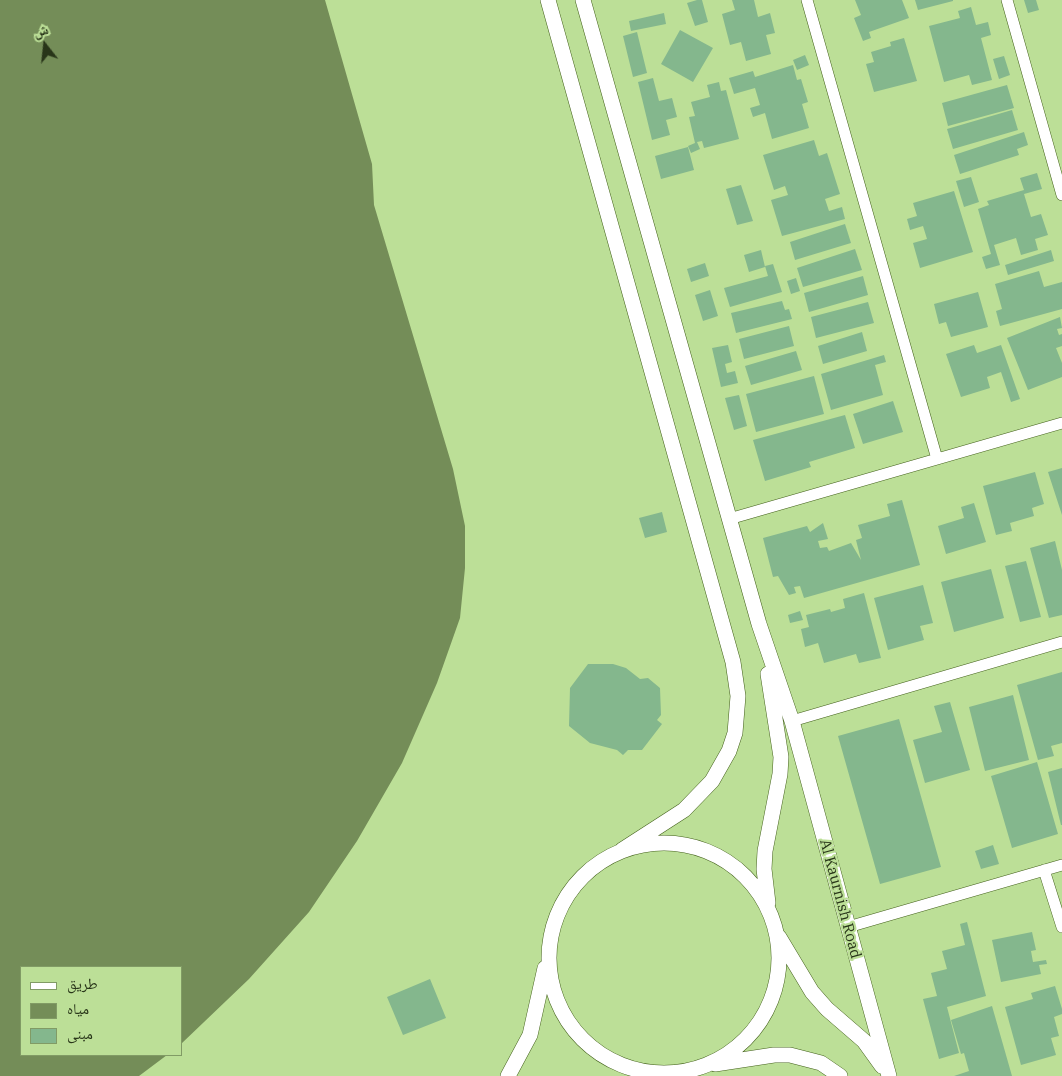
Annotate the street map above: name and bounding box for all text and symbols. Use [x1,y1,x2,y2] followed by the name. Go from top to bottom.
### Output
[20,20,70,70] north arrow
[31,20,50,41] text: ش
[815,837,865,961] street label: Al Kaurnish Road
[20,966,182,1056] legend
[67,974,98,993] text: طريق
[67,999,89,1018] text: مياه
[67,1024,93,1043] text: مبنى

